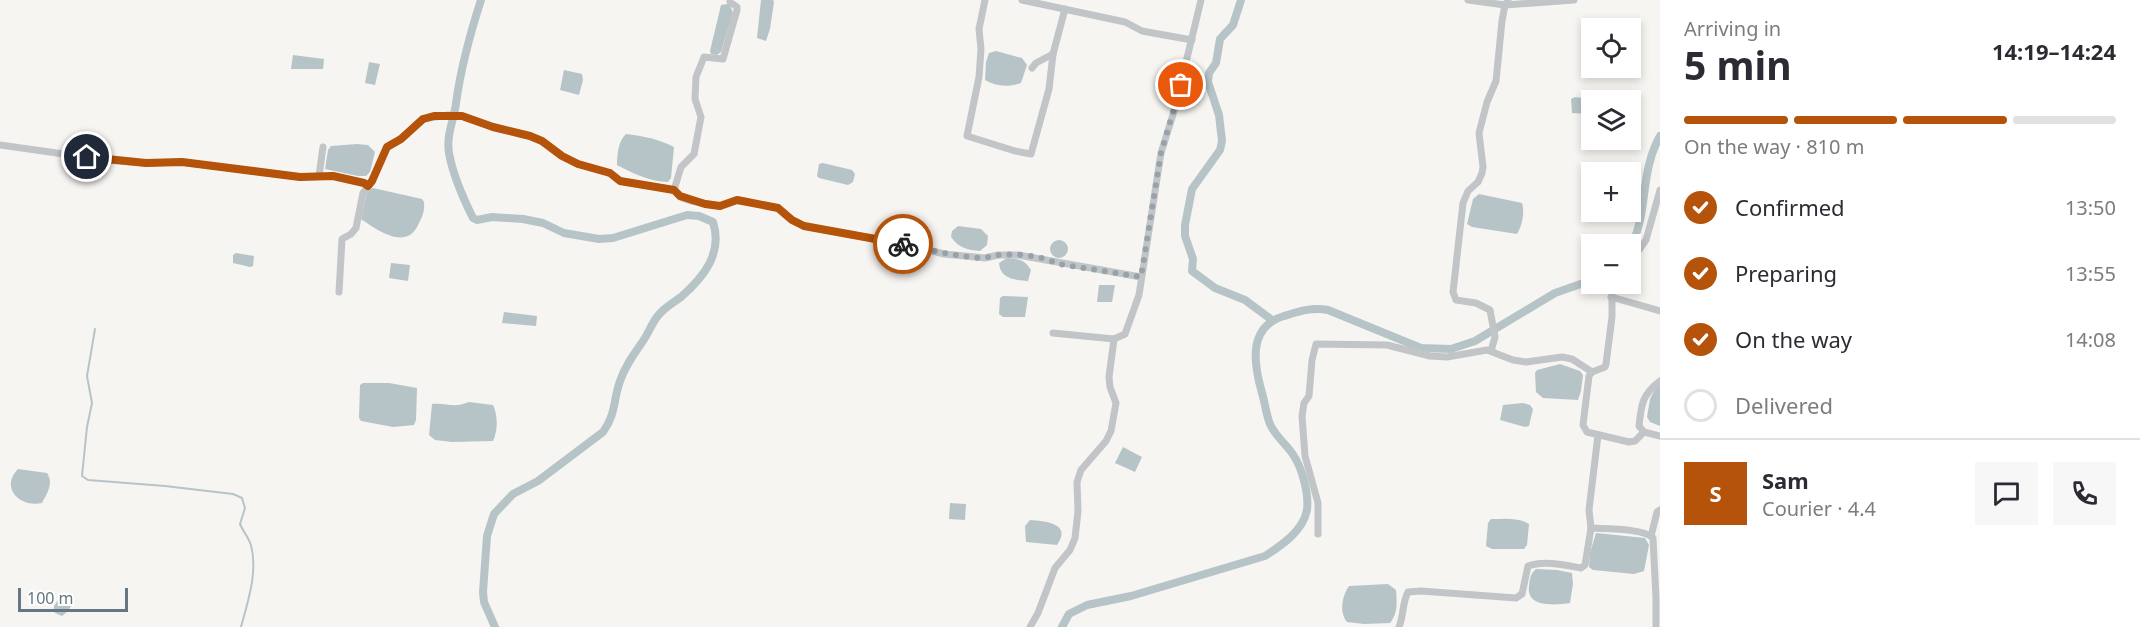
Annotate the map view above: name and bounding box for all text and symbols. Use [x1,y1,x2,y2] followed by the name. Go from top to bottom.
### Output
[1684,15,1781,42] text: Arriving in
[1581,18,1641,294] map controls
[1581,18,1641,78] button: locate
[1992,36,2116,66] text: 14:19–14:24
[1684,38,1791,91] text: 5 min
[1155,59,1206,110] pin
[1164,68,1197,101] icon: bag
[1581,90,1641,150] button: layers
[61,131,112,182] pin
[1684,133,1864,160] text: On the way · 810 m
[70,140,103,173] icon: home
[1581,162,1641,222] button: +
[1684,191,1717,224] icon: check
[1735,192,1845,222] text: Confirmed
[2065,194,2116,221] text: 13:50
[873,214,933,274] courier
[887,228,920,261] icon: bike
[1581,234,1641,294] button: −
[1684,257,1717,290] icon: check
[1735,258,1837,288] text: Preparing
[2065,260,2116,287] text: 13:55
[1684,323,1717,356] icon: check
[1735,324,1852,354] text: On the way
[2065,326,2116,353] text: 14:08
[1735,390,1833,420] text: Delivered
[1975,462,2038,525] button: chat
[2053,462,2116,525] button: phone
[1762,465,1809,495] text: Sam
[1709,478,1722,508] text: S
[1762,495,1876,522] text: Courier · 4.4
[18,585,128,612] scale bar
[27,587,74,609] text: 100 m

